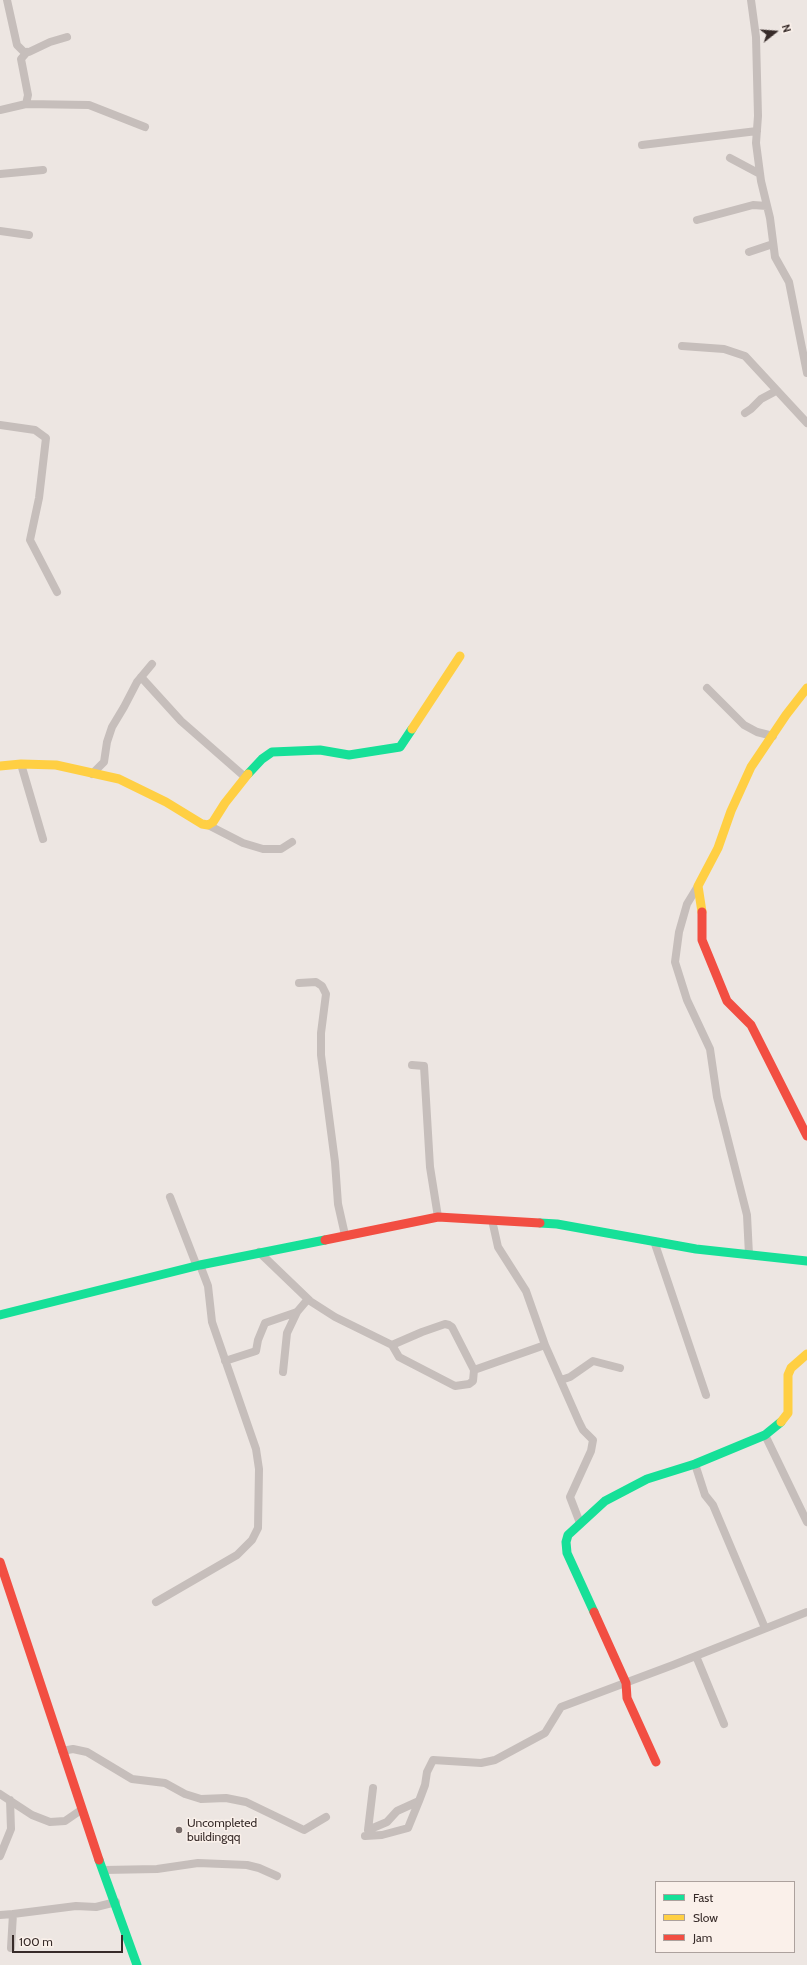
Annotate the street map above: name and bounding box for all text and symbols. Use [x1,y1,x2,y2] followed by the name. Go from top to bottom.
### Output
[755,12,795,52] north arrow
[779,23,794,34] text: N
[187,1816,257,1844] place label: Uncompleted buildingqq
[174,1825,184,1835] marker: Uncompleted buildingqq
[655,1881,795,1953] legend
[693,1890,713,1905] text: Fast
[693,1910,718,1925] text: Slow
[14,1927,125,1953] scale bar
[693,1930,712,1945] text: Jam
[19,1934,53,1949] text: 100 m

